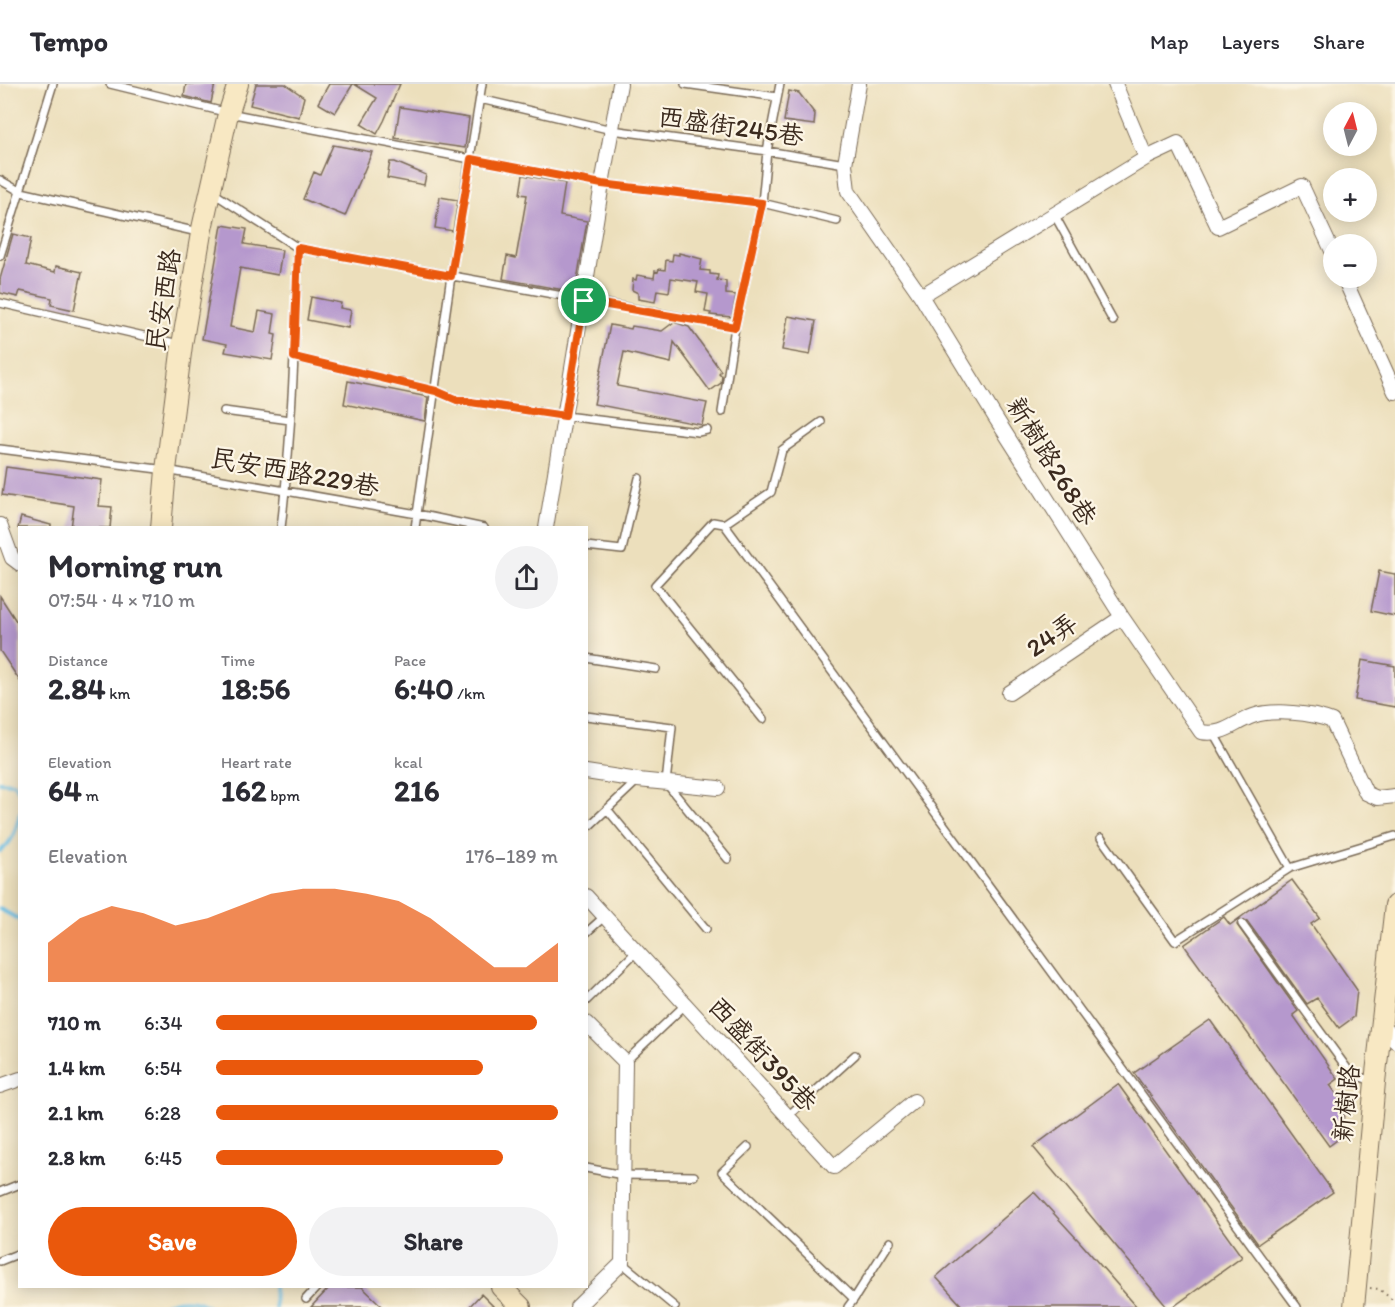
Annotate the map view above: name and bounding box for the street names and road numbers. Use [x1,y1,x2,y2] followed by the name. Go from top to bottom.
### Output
[656,100,806,152] street label: 西盛街245巷
[139,246,187,354] street label: 民安西路
[1000,391,1104,531] street label: 新樹路268巷
[208,441,382,503] street label: 民安西路229巷
[1020,606,1084,664] street label: 24弄
[702,990,824,1118] street label: 西盛街395巷
[1326,1063,1366,1143] street label: 新樹路

